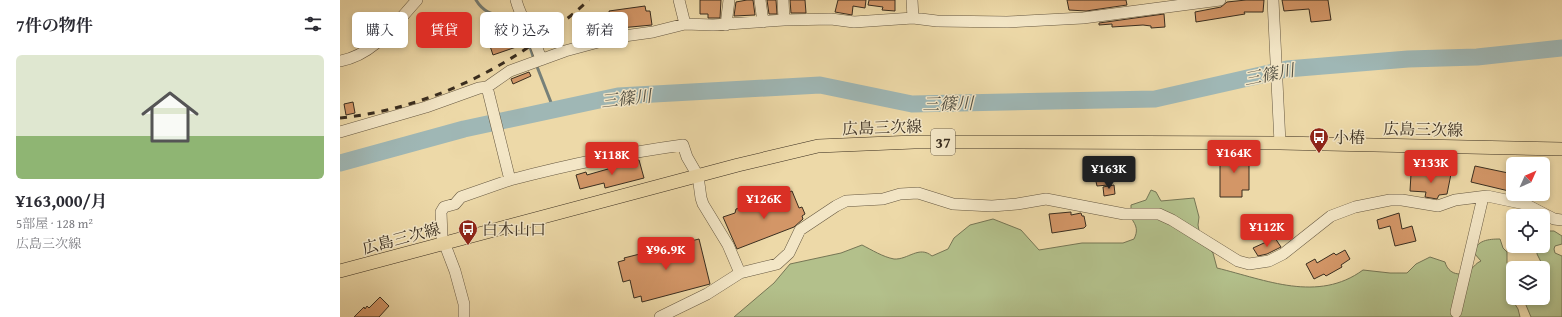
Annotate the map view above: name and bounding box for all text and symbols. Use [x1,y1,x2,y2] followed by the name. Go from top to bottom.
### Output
[16,12,93,37] text: 7件の物件
[352,12,408,48] chip: 購入
[416,12,472,48] chip: 賃貸
[480,12,564,48] chip: 絞り込み
[572,12,628,48] chip: 新着
[302,13,324,35] icon: filters
[1242,56,1298,91] water label: 三篠川
[134,81,206,153] icon: home
[599,82,655,114] water label: 三篠川
[922,90,976,116] water label: 三篠川
[842,114,922,140] street label: 広島三次線
[1383,116,1463,142] street label: 広島三次線
[1333,125,1365,149] place label: 小椿
[1308,126,1330,154] bus stop icon: 小椿
[931,129,955,155] road number: 37
[1206,140,1262,174] pin: ¥164K
[584,142,640,176] pin: ¥118K
[1216,143,1252,162] text: ¥164K
[594,145,630,164] text: ¥118K
[1403,150,1459,184] pin: ¥133K
[1413,153,1449,172] text: ¥133K
[1081,156,1137,190] pin: ¥163K
[1506,157,1550,201] north arrow
[1506,157,1550,305] map controls
[1091,159,1127,178] text: ¥163K
[736,186,792,220] pin: ¥126K
[16,188,108,213] text: ¥163,000/月
[746,189,782,208] text: ¥126K
[1506,209,1550,253] button: locate
[16,214,93,233] text: 5部屋 · 128 m²
[1239,214,1295,248] pin: ¥112K
[359,216,443,260] street label: 広島三次線
[482,217,546,241] place label: 白木山口
[1249,217,1285,236] text: ¥112K
[457,218,479,246] bus stop icon: 白木山口
[16,234,81,253] text: 広島三次線
[633,237,699,271] pin: ¥96.9K
[647,240,685,259] text: ¥96.9K
[1506,261,1550,305] button: layers

